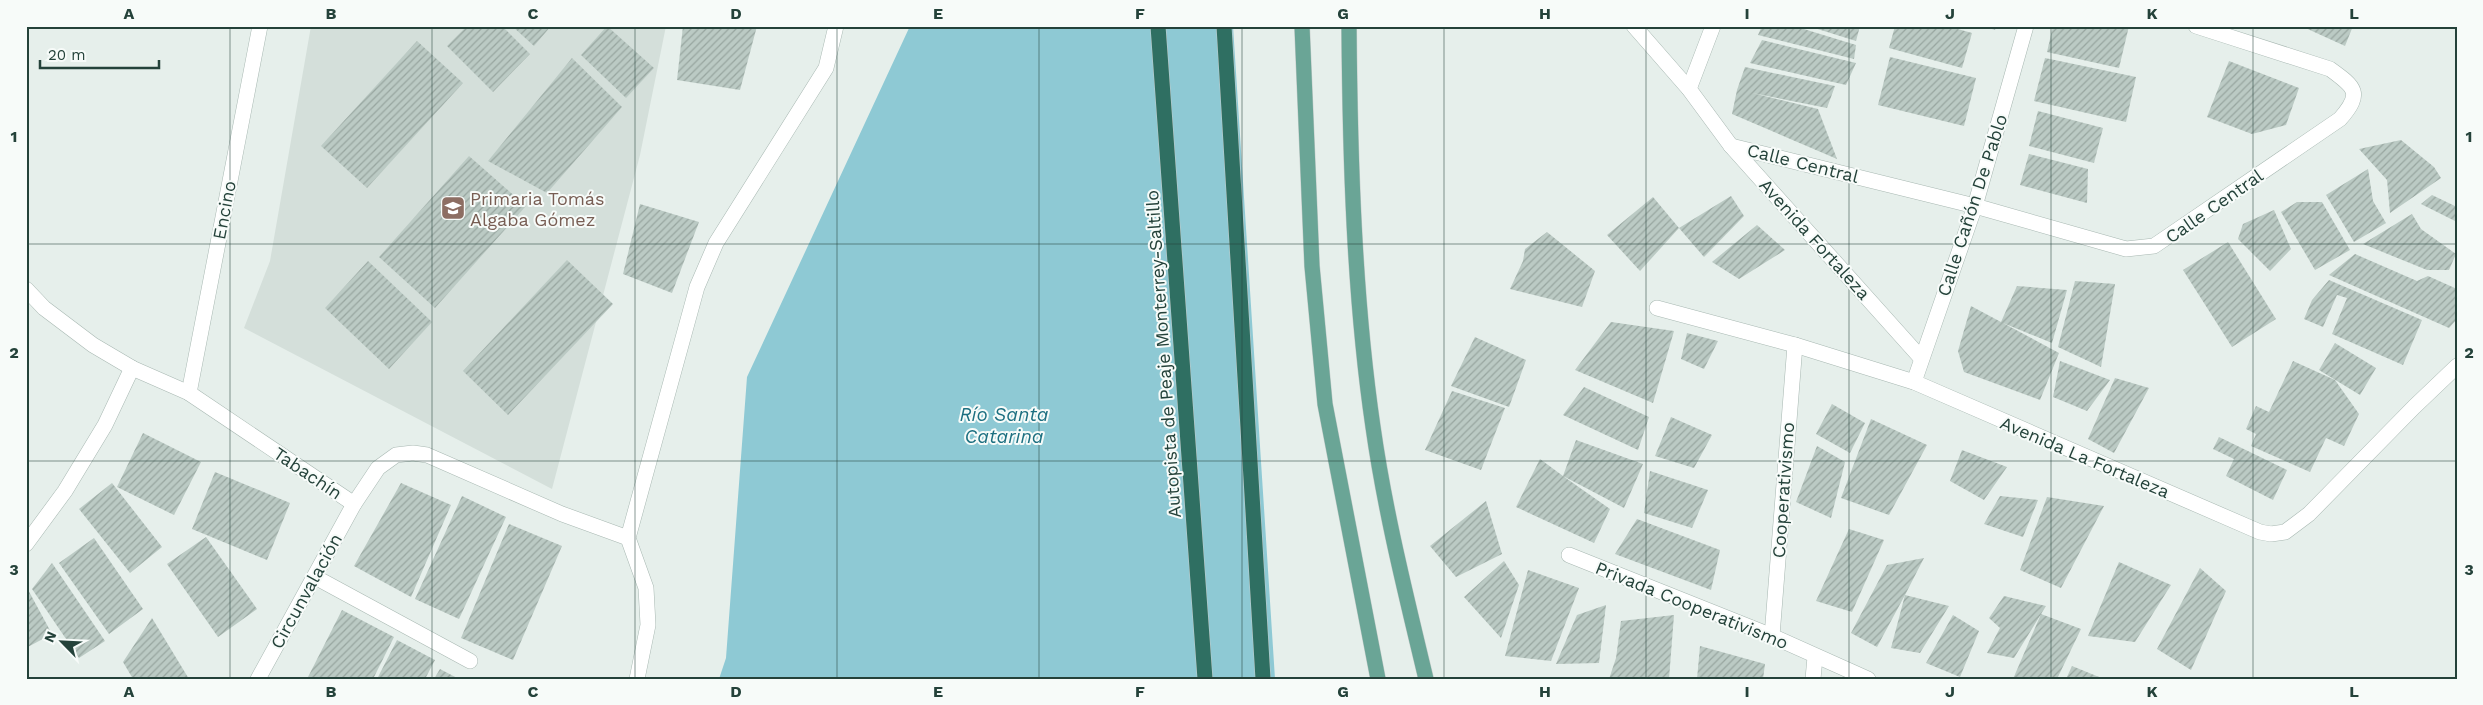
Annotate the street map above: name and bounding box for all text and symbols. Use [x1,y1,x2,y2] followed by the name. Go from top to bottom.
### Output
[124,4,135,23] text: A
[326,4,337,23] text: B
[528,4,539,23] text: C
[730,4,742,23] text: D
[933,4,943,23] text: E
[1135,4,1145,23] text: F
[1337,4,1349,23] text: G
[1539,4,1551,23] text: H
[1744,4,1750,23] text: I
[1945,4,1955,23] text: J
[2146,4,2158,23] text: K
[2349,4,2359,23] text: L
[40,38,159,70] scale bar
[48,46,86,64] text: 20 m
[1933,111,2011,299] street label: Calle Cañón De Pablo
[11,127,17,146] text: 1
[2466,127,2472,146] text: 1
[1745,139,1861,187] street label: Calle Central
[2161,164,2267,247] street label: Calle Central
[1755,174,1875,304] street label: Avenida Fortaleza
[208,179,240,241] street label: Encino
[470,188,605,230] place label: Primaria Tomás Algaba Gómez
[1141,189,1185,519] street label: Autopista de Peaje Monterrey-Saltillo
[440,195,466,221] school or university icon: Primaria Tomás Algaba Gómez
[9,343,19,362] text: 2
[2464,343,2474,362] text: 2
[959,403,1049,448] water label: Río Santa Catarina
[1997,412,2173,502] street label: Avenida La Fortaleza
[1768,421,1798,559] street label: Cooperativismo
[270,443,346,503] street label: Tabachín
[266,530,346,652] street label: Circunvalación
[1593,557,1791,653] street label: Privada Cooperativismo
[9,560,19,579] text: 3
[2464,560,2474,579] text: 3
[38,618,88,668] north arrow
[41,629,60,645] text: N
[124,682,135,701] text: A
[326,682,337,701] text: B
[528,682,539,701] text: C
[730,682,742,701] text: D
[933,682,943,701] text: E
[1135,682,1145,701] text: F
[1337,682,1349,701] text: G
[1539,682,1551,701] text: H
[1744,682,1750,701] text: I
[1945,682,1955,701] text: J
[2146,682,2158,701] text: K
[2349,682,2359,701] text: L

